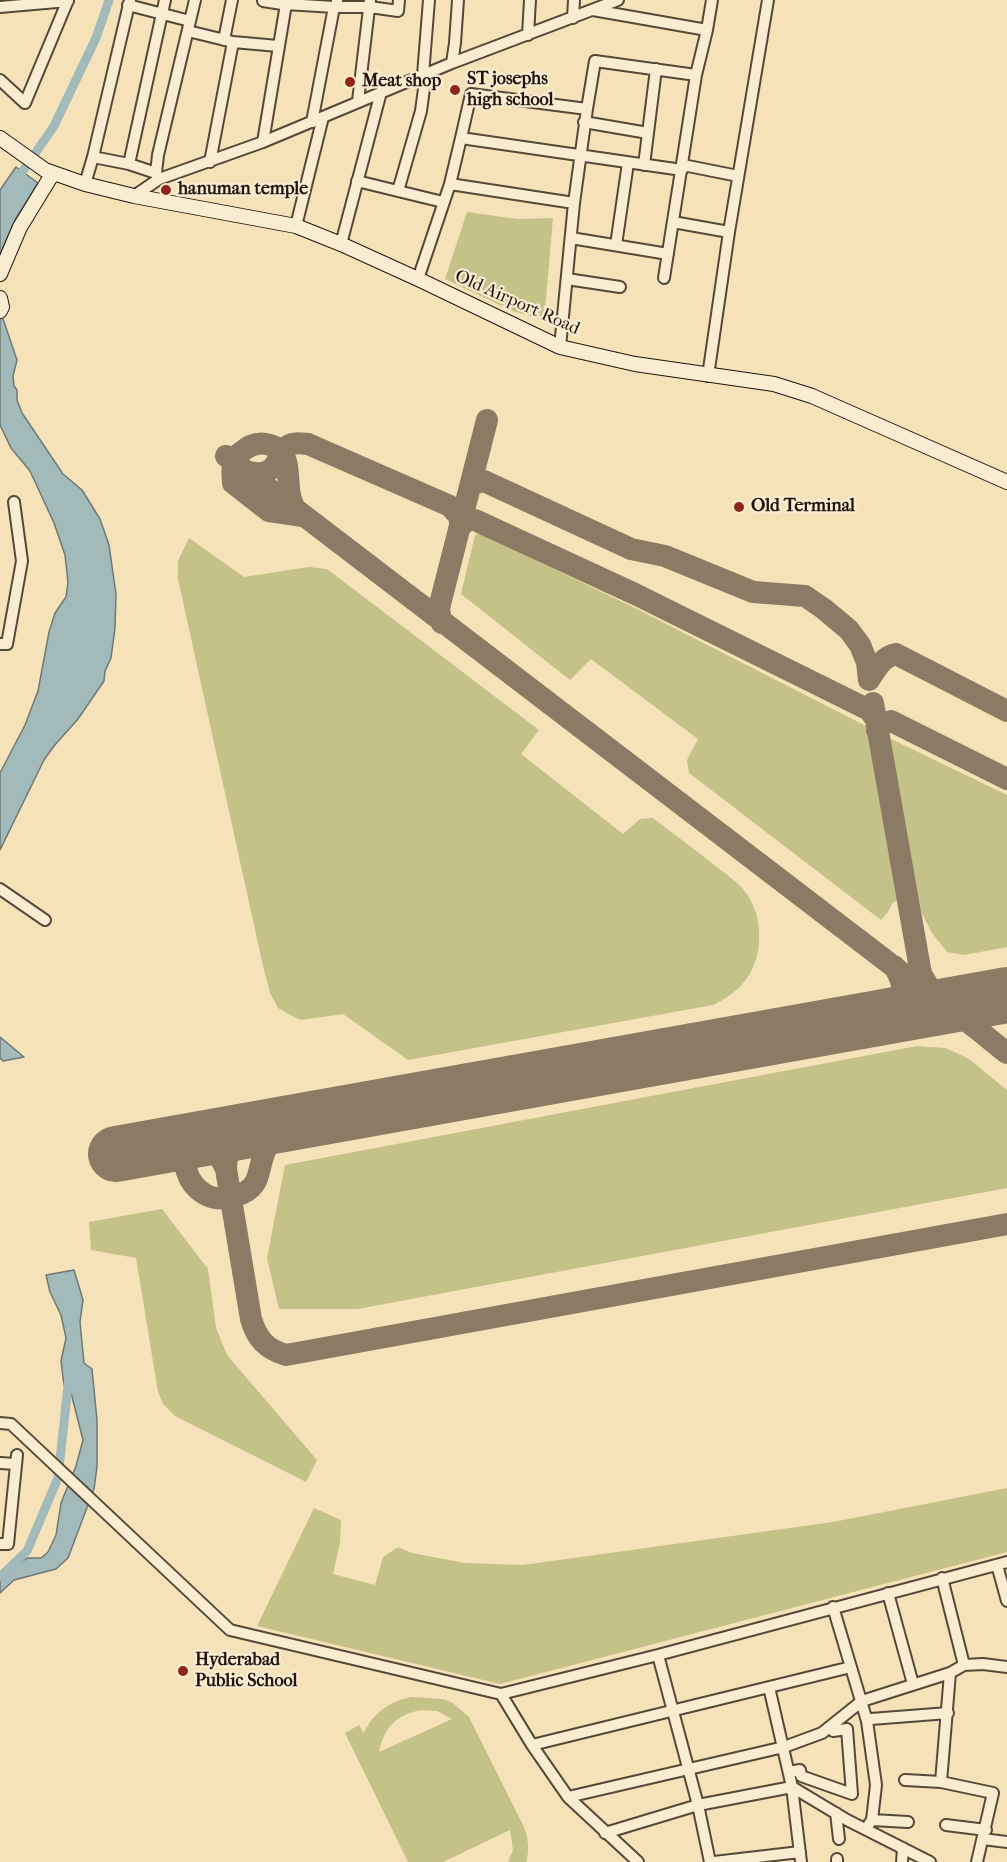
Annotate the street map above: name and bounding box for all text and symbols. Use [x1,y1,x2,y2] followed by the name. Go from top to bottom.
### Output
[467,69,554,112] place label: ST josephs high school
[362,71,441,93] place label: Meat shop
[343,75,357,89] marker: Meat shop
[448,83,462,97] marker: ST josephs high school
[178,179,308,201] place label: hanuman temple
[159,183,173,197] marker: hanuman temple
[451,266,583,340] street label: Old Airport Road
[751,496,855,518] place label: Old Terminal
[732,500,746,514] marker: Old Terminal
[195,1650,297,1692] place label: Hyderabad Public School
[176,1664,190,1678] marker: Hyderabad Public School

